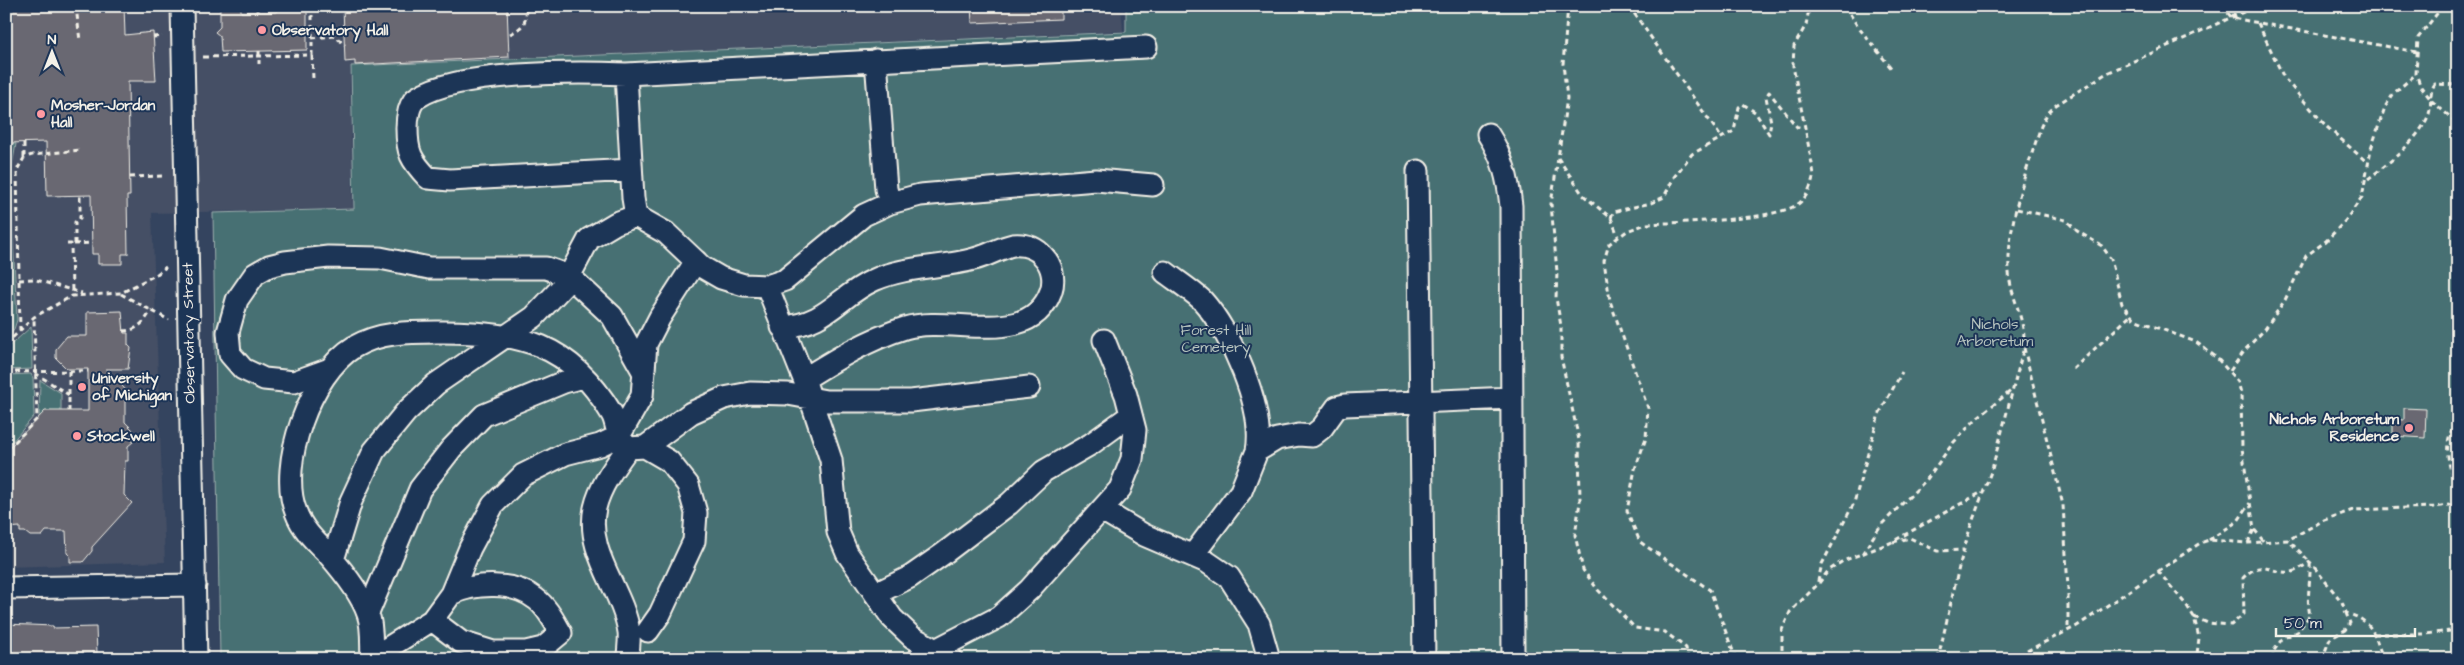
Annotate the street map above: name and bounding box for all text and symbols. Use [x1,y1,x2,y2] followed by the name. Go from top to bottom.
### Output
[272,20,389,42] place label: Observatory Hall
[256,24,268,36] marker: Observatory Hall
[28,28,78,78] north arrow
[48,30,57,50] text: N
[51,95,156,133] place label: Mosher-Jordan Hall
[35,108,47,120] marker: Mosher-Jordan Hall
[177,262,202,404] street label: Observatory Street
[1957,314,2034,352] park label: Nichols Arboretum
[1181,320,1251,359] park label: Forest Hill Cemetery
[92,368,173,408] place label: University of Michigan
[76,381,88,393] marker: University of Michigan
[2270,409,2399,447] place label: Nichols Arboretum Residence
[2403,422,2415,434] marker: Nichols Arboretum Residence
[86,426,155,447] place label: Stockwell
[71,430,83,442] marker: Stockwell
[2276,605,2415,637] scale bar
[2284,613,2322,634] text: 50 m

